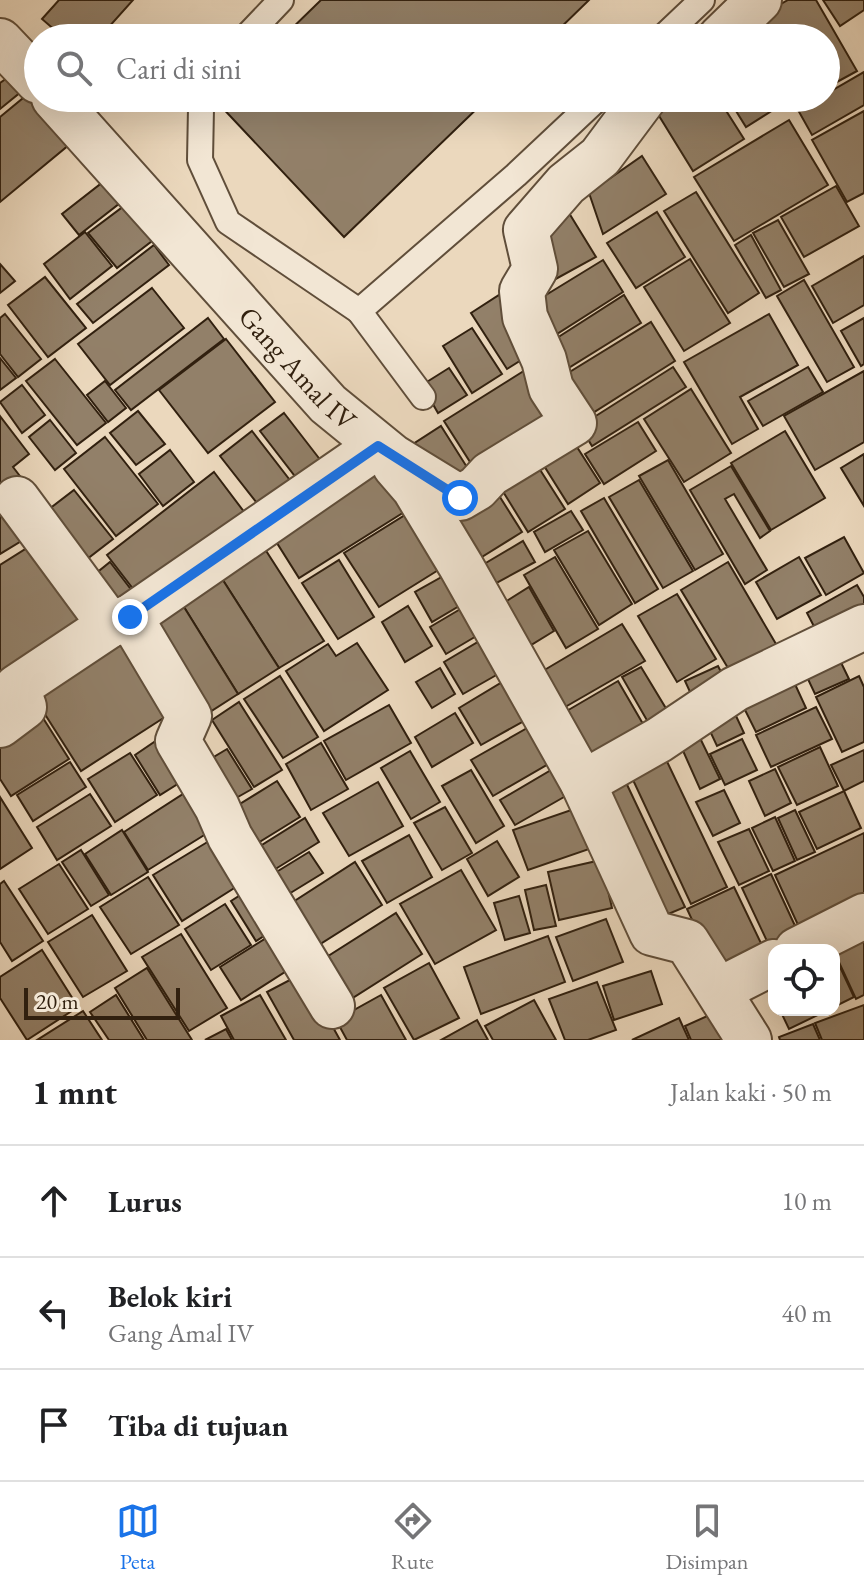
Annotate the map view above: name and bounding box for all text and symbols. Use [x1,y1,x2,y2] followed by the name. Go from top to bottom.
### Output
[24,24,840,112] search box
[52,46,96,90] icon: search
[116,49,241,88] text: Cari di sini
[231,299,364,438] street label: Gang Amal IV
[442,480,478,516] route start
[112,599,148,635] route end
[768,944,840,1016] map controls
[768,944,840,1016] button: locate
[24,984,180,1020] scale bar
[36,987,79,1016] text: 20 m
[32,1070,117,1114] text: 1 mnt
[670,1075,832,1109] text: Jalan kaki · 50 m
[32,1179,76,1223] icon: ahead
[108,1182,182,1221] text: Lurus
[782,1184,832,1218] text: 10 m
[108,1277,232,1316] text: Belok kiri
[32,1291,76,1335] icon: left
[782,1296,832,1330] text: 40 m
[108,1316,254,1350] text: Gang Amal IV
[32,1403,76,1447] icon: arrive
[108,1406,288,1445] text: Tiba di tujuan
[116,1499,160,1576] tab: Peta
[391,1499,435,1576] tab: Rute
[666,1499,748,1576] tab: Disimpan

